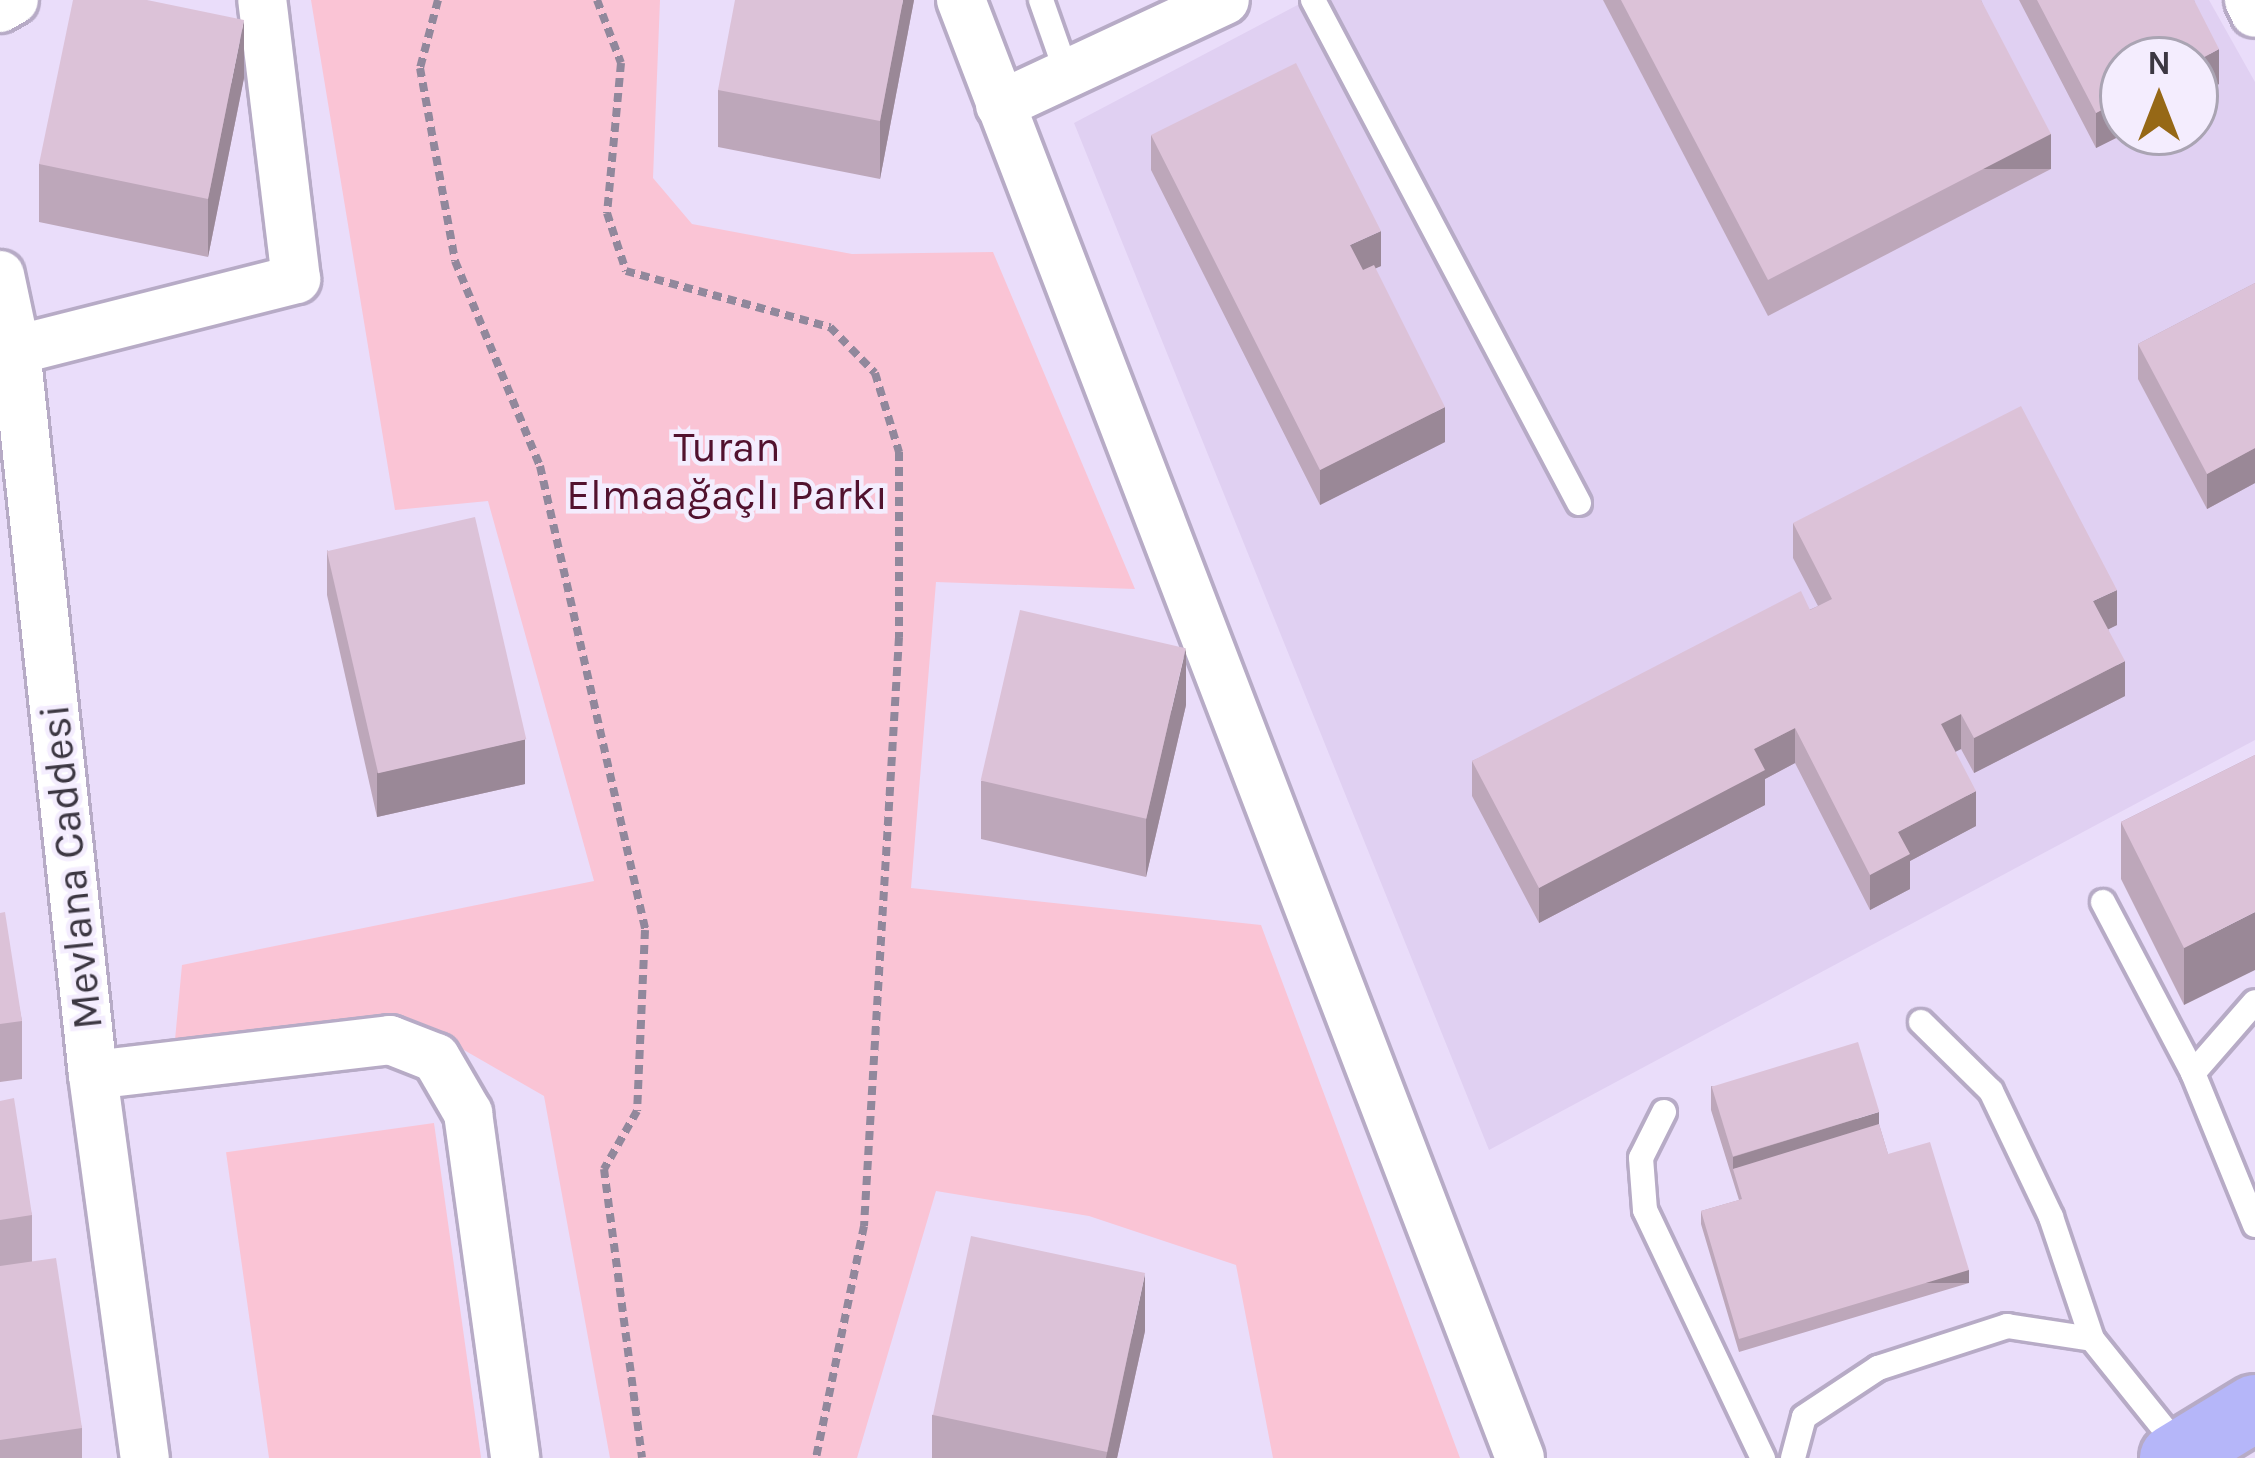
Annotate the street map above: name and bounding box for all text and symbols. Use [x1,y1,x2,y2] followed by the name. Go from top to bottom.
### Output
[2099,36,2219,156] north arrow
[2147,44,2171,82] text: N
[566,422,888,520] park label: Turan Elmaağaçlı Parkı
[29,702,113,1032] street label: Mevlana Caddesi

